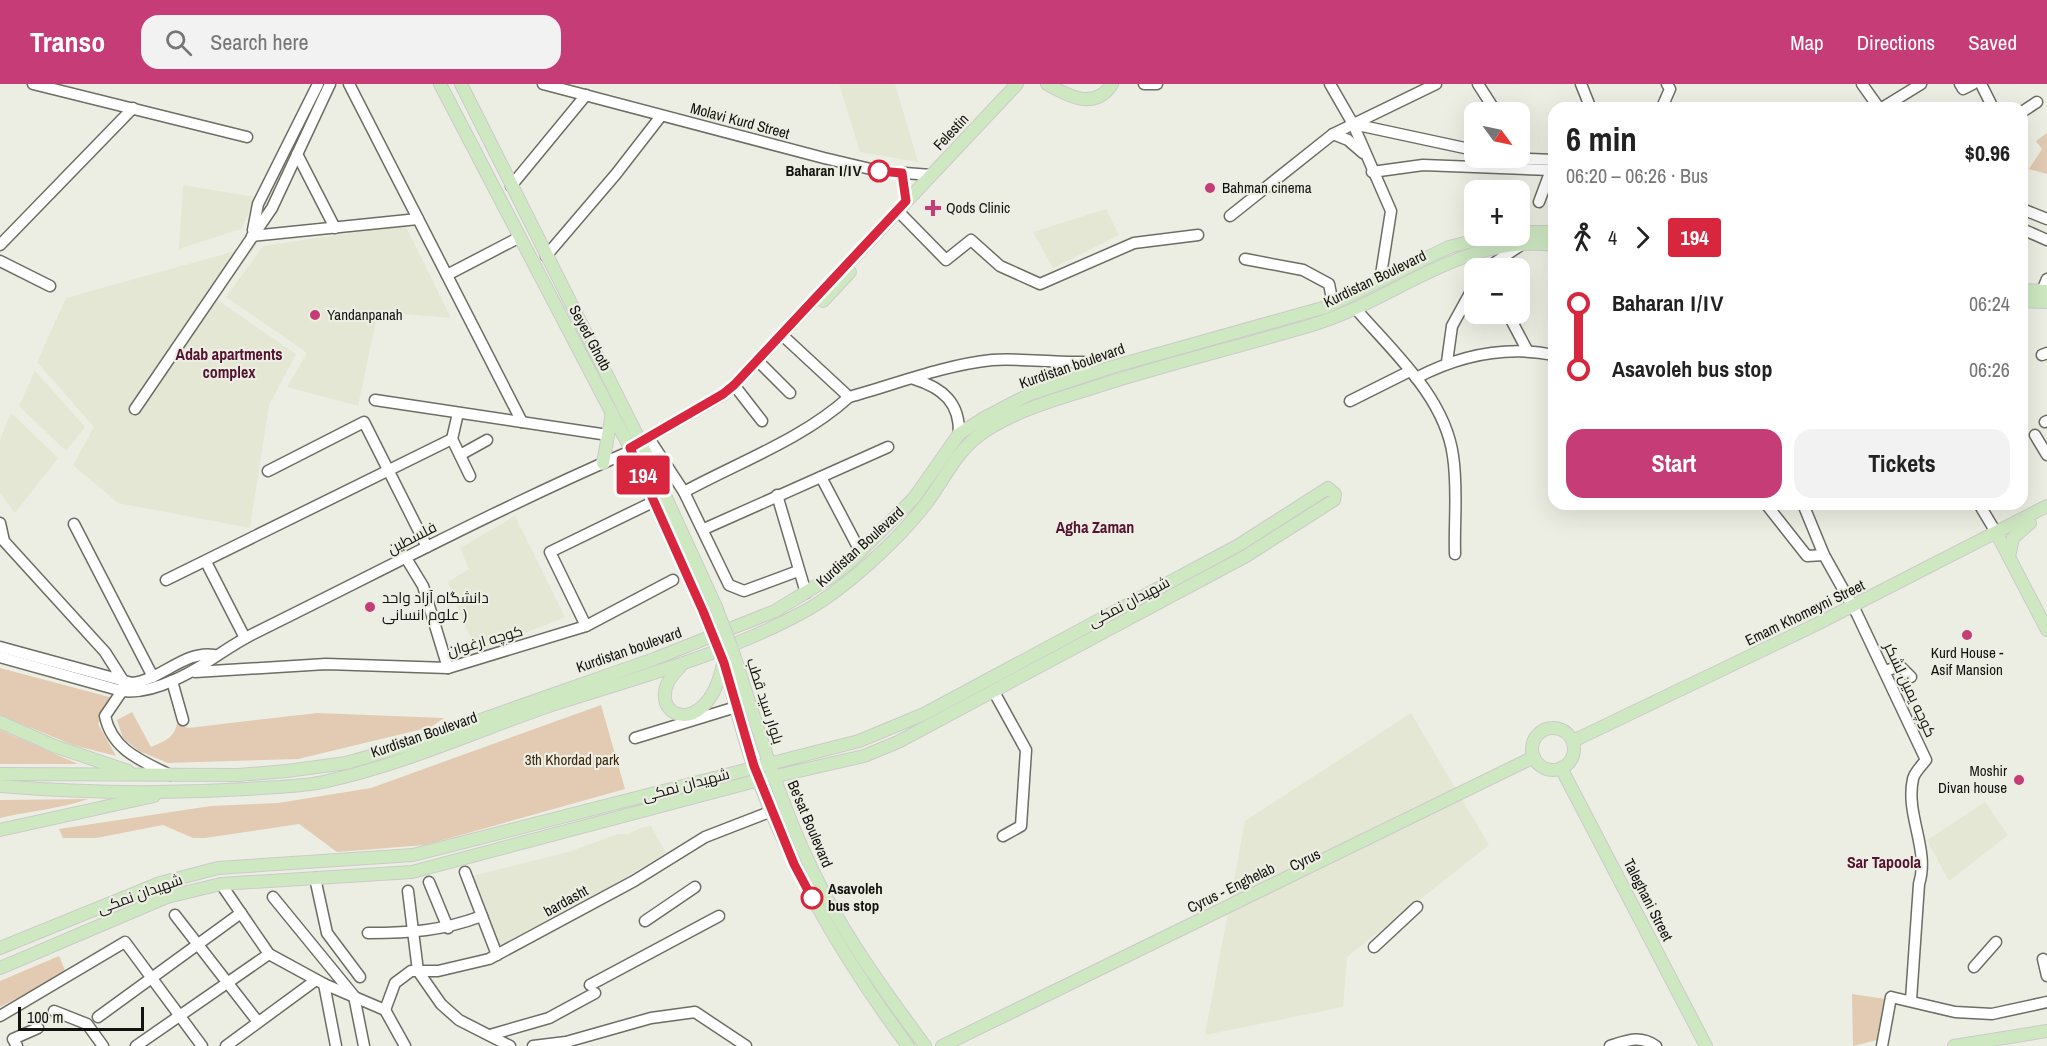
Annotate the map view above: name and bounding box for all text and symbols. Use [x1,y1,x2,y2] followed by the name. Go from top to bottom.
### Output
[141,15,561,69] search box
[30,23,105,61] text: Transo
[162,26,195,59] icon: search
[210,27,309,57] text: Search here
[1790,28,1824,57] text: Map
[1857,28,1935,57] text: Directions
[1968,28,2017,57] text: Saved
[688,97,793,144] street label: Molavi Kurd Street
[1464,102,1530,168] north arrow
[1464,102,1530,324] map controls
[928,109,973,155] street label: Felestin
[1566,117,1637,161] text: 6 min
[1965,138,2010,168] text: $0.96
[786,160,862,181] place label: Baharan ۱/۱۷
[868,160,890,182] marker: Baharan ۱/۱۷
[1566,162,1708,189] text: 06:20 – 06:26 · Bus
[1222,177,1312,198] place label: Bahman cinema
[1464,180,1530,246] button: +
[1203,181,1217,195] marker: Bahman cinema
[946,197,1010,218] place label: Qods Clinic
[924,199,942,217] marker: Qods Clinic
[1566,221,1599,254] icon: walk
[1626,221,1659,254] icon: forward
[1680,223,1709,252] text: 194
[1608,224,1617,251] text: 4
[1320,245,1429,312] street label: Kurdistan Boulevard
[1464,258,1530,324] button: −
[1612,288,1724,318] text: Baharan ۱/۱۷
[1969,290,2010,317] text: 06:24
[564,301,617,375] street label: Seyed Ghotb
[327,304,403,325] place label: Yandanpanah
[308,308,322,322] marker: Yandanpanah
[1016,338,1127,393] street label: Kurdistan boulevard
[175,343,283,383] district label: Adab apartments complex
[1612,354,1772,384] text: Asavoleh bus stop
[1969,356,2010,383] text: 06:26
[1566,429,1782,498] button: Start
[1794,429,2010,498] button: Tickets
[608,456,678,494] line badge: 194
[629,461,657,490] text: 194
[811,502,908,592] street label: Kurdistan Boulevard
[384,516,440,559] street label: فلسطین
[1056,516,1134,538] district label: Agha Zaman
[1084,571,1173,632] street label: شهیدان نمکی
[1741,574,1869,651] street label: Emam Khomeyni Street
[382,587,489,625] place label: دانشگاه آزاد واحد علوم انسانی )
[363,600,377,614] marker: دانشگاه آزاد واحد علوم انسانی )
[444,620,525,661] street label: کوچه ارغوان
[573,622,684,677] street label: Kurdistan boulevard
[1960,628,1974,642] marker: Kurd House - Asif Mansion
[1879,638,1942,741] street label: کوچه یمین لشکر
[1930,642,2003,680] place label: Kurd House - Asif Mansion
[742,655,789,747] street label: بلوار سید قطب
[368,706,480,763] street label: Kurdistan Boulevard
[525,749,620,770] park label: 3th Khordad park
[1938,760,2007,798] place label: Moshir Divan house
[640,763,732,806] street label: شهیدان نمکی
[2012,773,2026,787] marker: Moshir Divan house
[783,777,838,871] street label: Be'sat Boulevard
[1286,843,1324,876] street label: Cyrus
[1847,851,1922,873] district label: Sar Tapoola
[1619,855,1678,945] street label: Taleghani Street
[1183,857,1278,918] street label: Cyrus - Enghelab
[94,868,185,919] street label: شهیدان نمکی
[828,878,883,916] place label: Asavoleh bus stop
[540,879,592,921] street label: bardasht
[801,887,823,909] marker: Asavoleh bus stop
[18,1004,144,1032] scale bar
[27,1006,63,1028] text: 100 m

